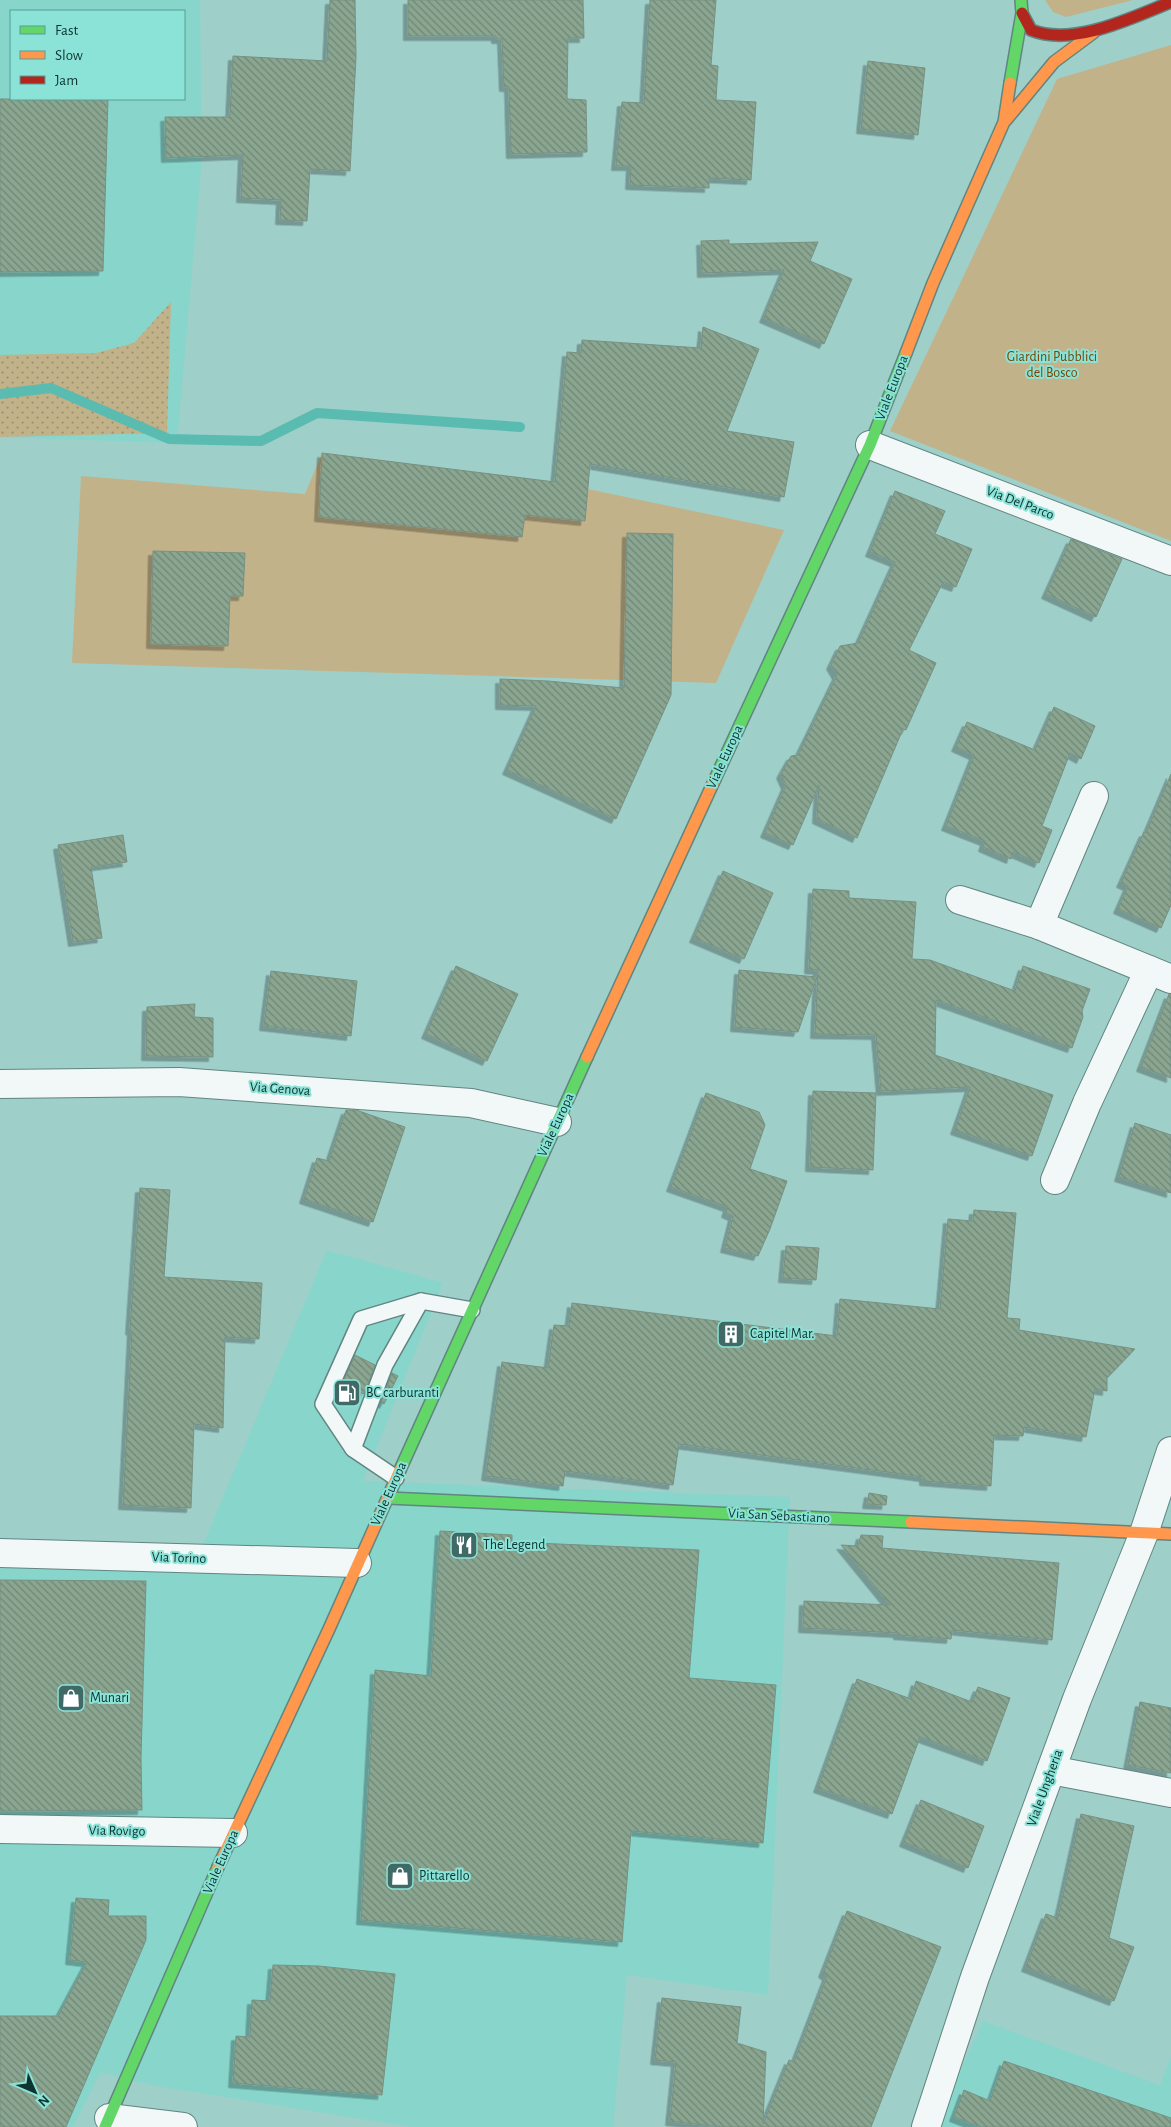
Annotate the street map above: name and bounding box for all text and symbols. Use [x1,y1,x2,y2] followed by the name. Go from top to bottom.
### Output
[10,10,185,100] legend
[55,23,79,38] text: Fast
[55,48,83,63] text: Slow
[55,73,78,88] text: Jam
[1007,350,1097,380] park label: Giardini Pubblici del Bosco
[873,353,911,422] street label: Viale Europa
[984,484,1056,522] street label: Via Del Parco
[704,723,746,791] street label: Viale Europa
[249,1080,311,1098] street label: Via Genova
[535,1091,577,1159] street label: Viale Europa
[716,1319,746,1349] building icon: Capitel Mar.
[750,1327,815,1341] place label: Capitel Mar.
[332,1378,362,1408] fuel station icon: BC carburanti
[366,1386,439,1400] place label: BC carburanti
[369,1459,410,1528] street label: Viale Europa
[728,1506,830,1526] street label: Via San Sebastiano
[449,1530,479,1560] restaurant icon: The Legend
[483,1538,545,1552] place label: The Legend
[151,1550,207,1566] street label: Via Torino
[56,1683,86,1713] shop icon: Munari
[90,1691,129,1705] place label: Munari
[1025,1747,1066,1828] street label: Viale Ungheria
[88,1824,146,1838] street label: Via Rovigo
[201,1827,242,1896] street label: Viale Europa
[385,1861,415,1891] shop icon: Pittarello
[419,1869,470,1883] place label: Pittarello
[10,2067,60,2117] north arrow
[35,2092,52,2109] text: N

